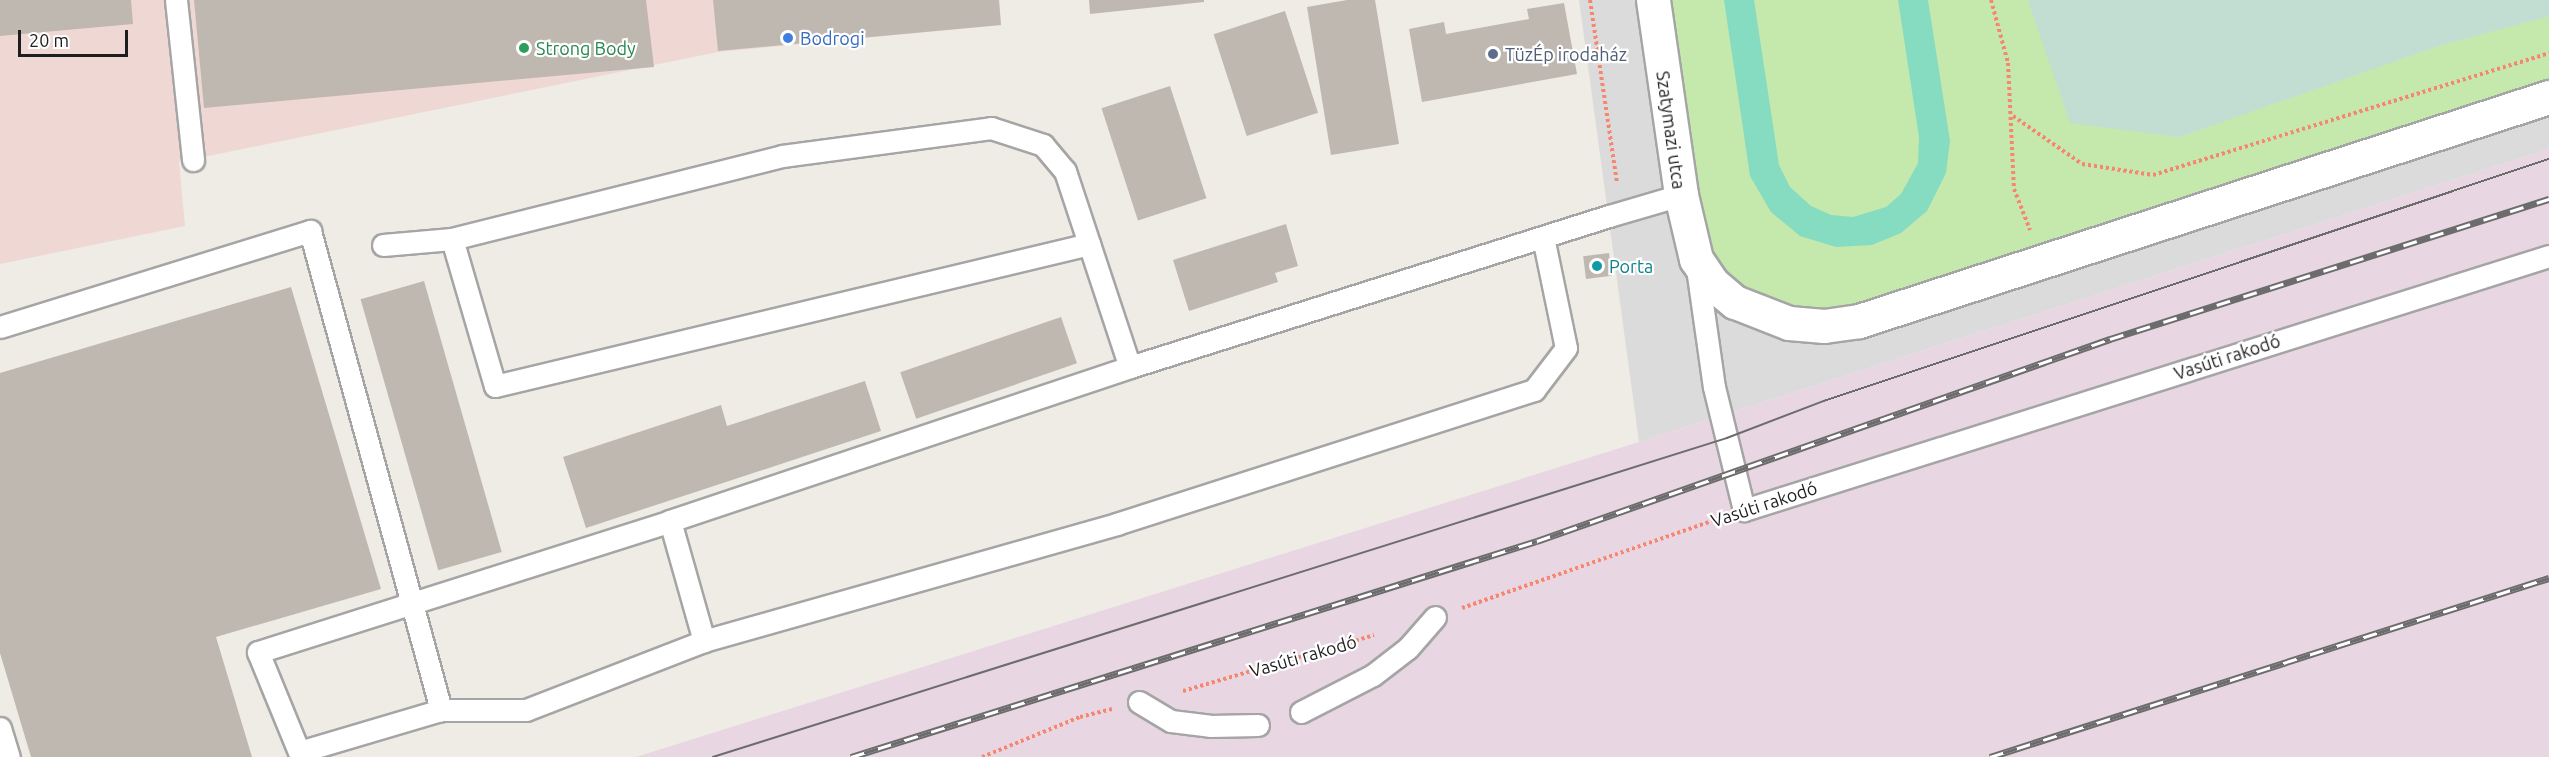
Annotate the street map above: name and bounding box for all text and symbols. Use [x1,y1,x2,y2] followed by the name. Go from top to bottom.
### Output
[21,18,130,56] scale bar
[800,27,865,49] place label: Bodrogi
[29,30,69,50] text: 20 m
[781,31,795,45] marker: Bodrogi
[536,37,636,59] place label: Strong Body
[517,41,531,55] marker: Strong Body
[1505,43,1627,65] place label: TüzÉp irodaház
[1486,47,1500,61] marker: TüzÉp irodaház
[1652,70,1690,190] street label: Szatymazi utca
[1609,255,1653,277] place label: Porta
[1590,259,1604,273] marker: Porta
[2171,330,2283,384] street label: Vasúti rakodó
[1708,477,1820,531] street label: Vasúti rakodó
[1247,630,1359,682] street label: Vasúti rakodó

